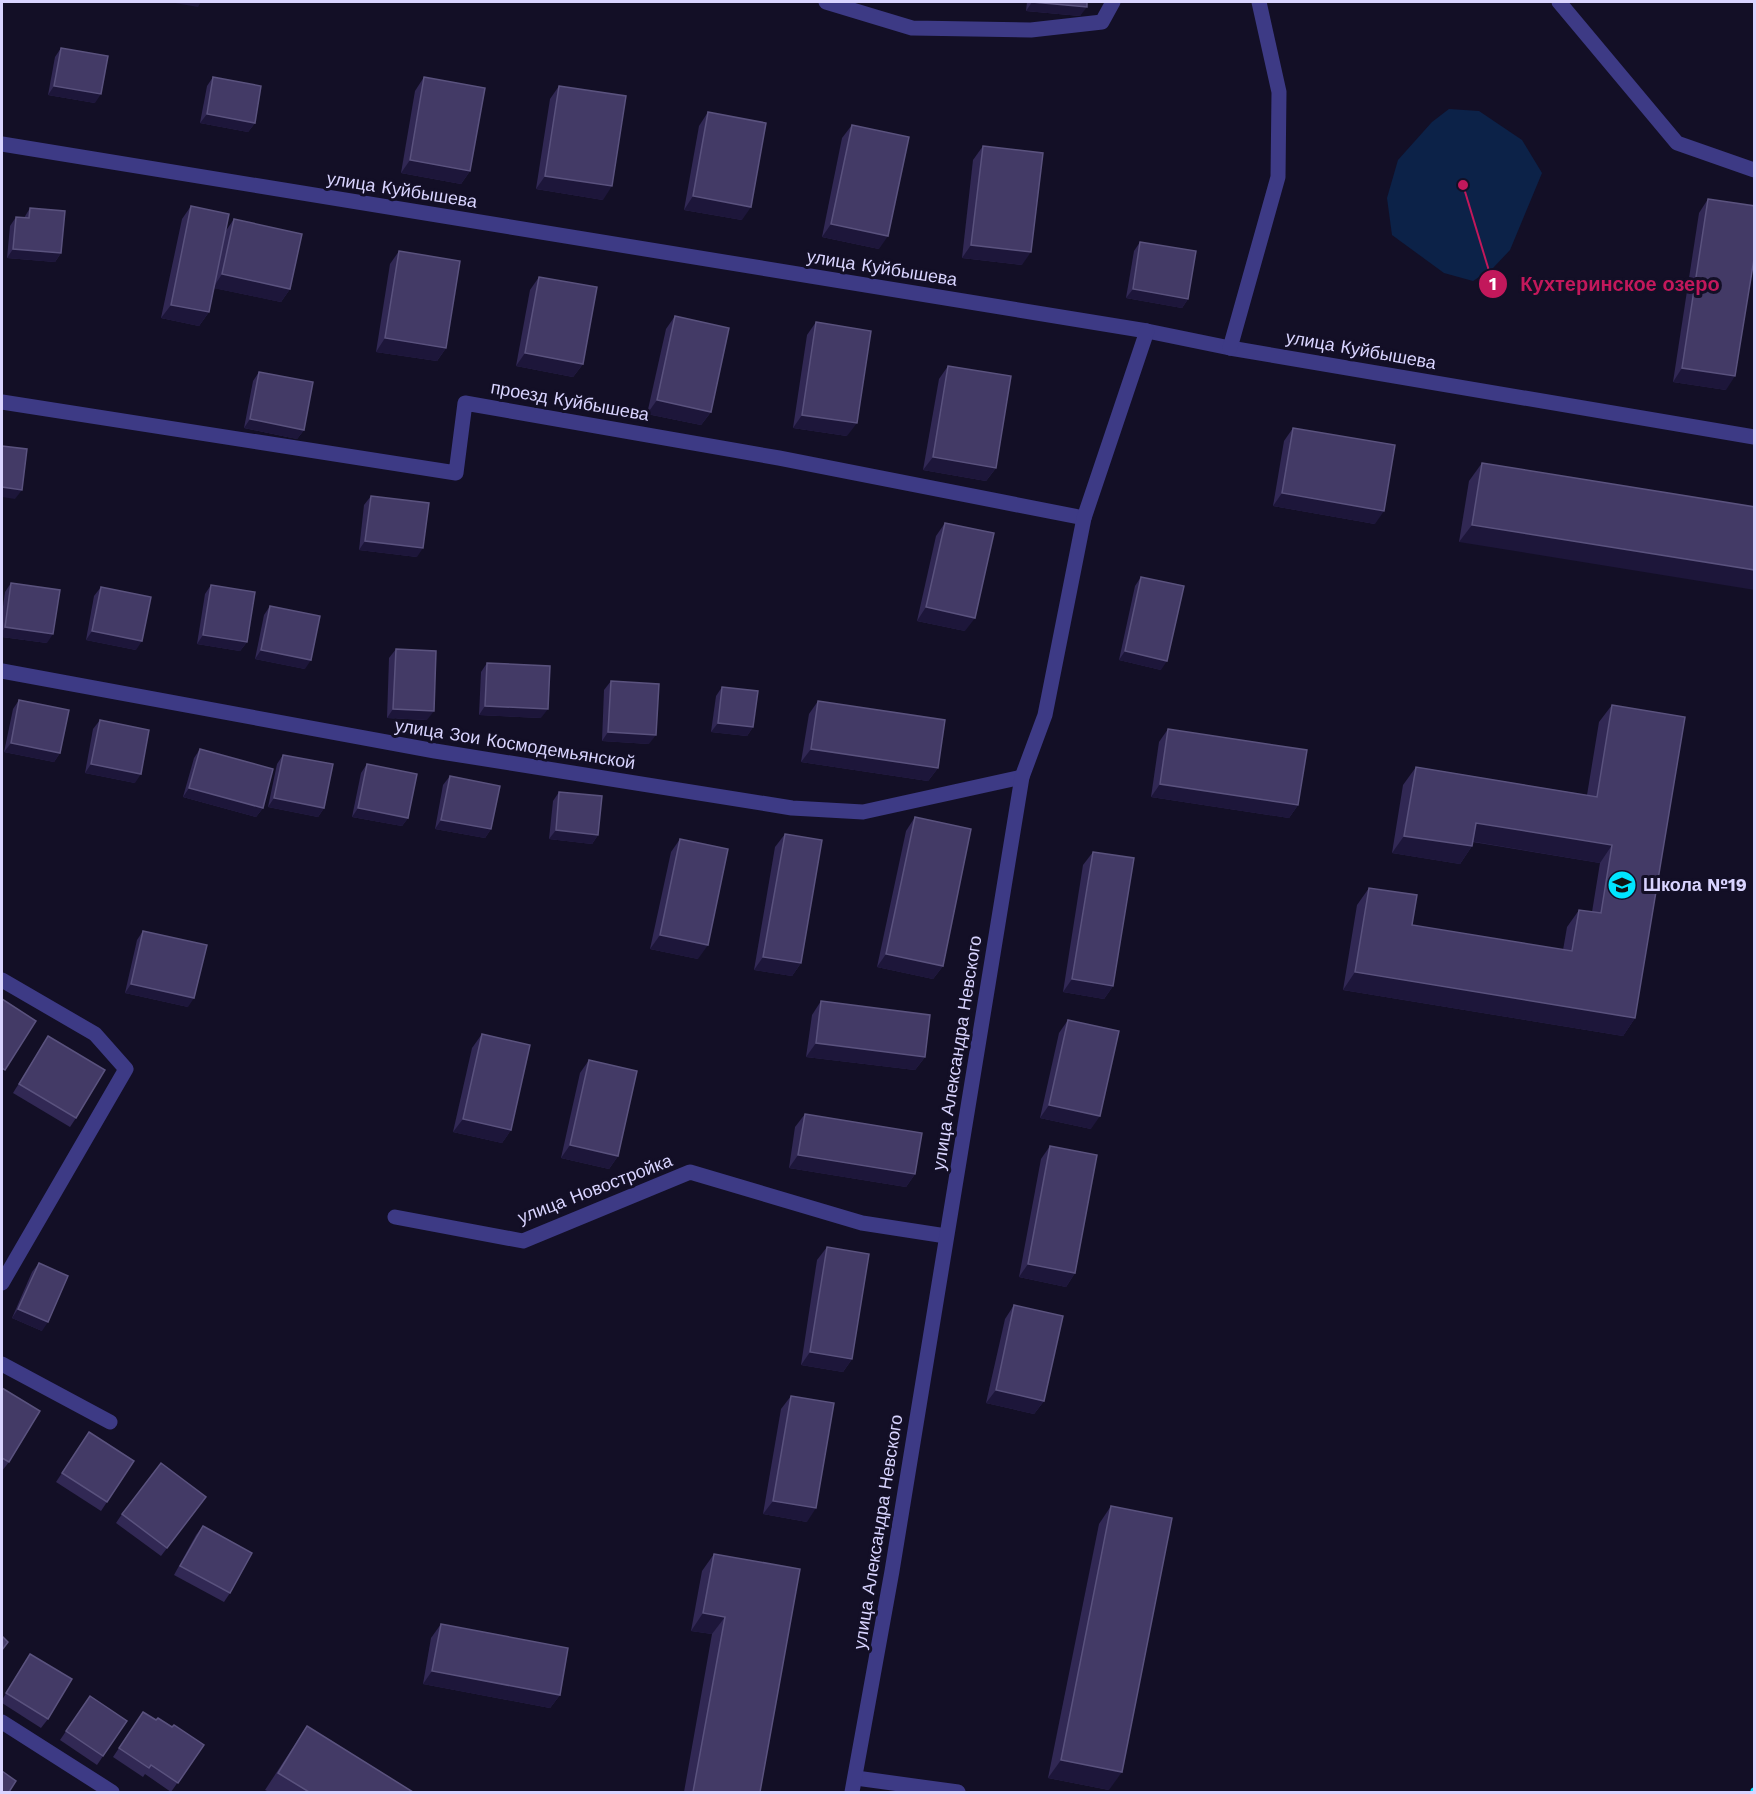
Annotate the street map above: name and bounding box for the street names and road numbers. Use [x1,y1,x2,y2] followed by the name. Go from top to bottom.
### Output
[325,167,480,212] street label: улица Куйбышева
[805,245,960,290] street label: улица Куйбышева
[1284,326,1439,373] street label: улица Куйбышева
[489,376,652,425] street label: проезд Куйбышева
[393,714,637,773] street label: улица Зои Космодемьянской
[928,934,985,1172] street label: улица Александра Невского
[515,1149,676,1228] street label: улица Новостройка
[849,1413,906,1651] street label: улица Александра Невского

